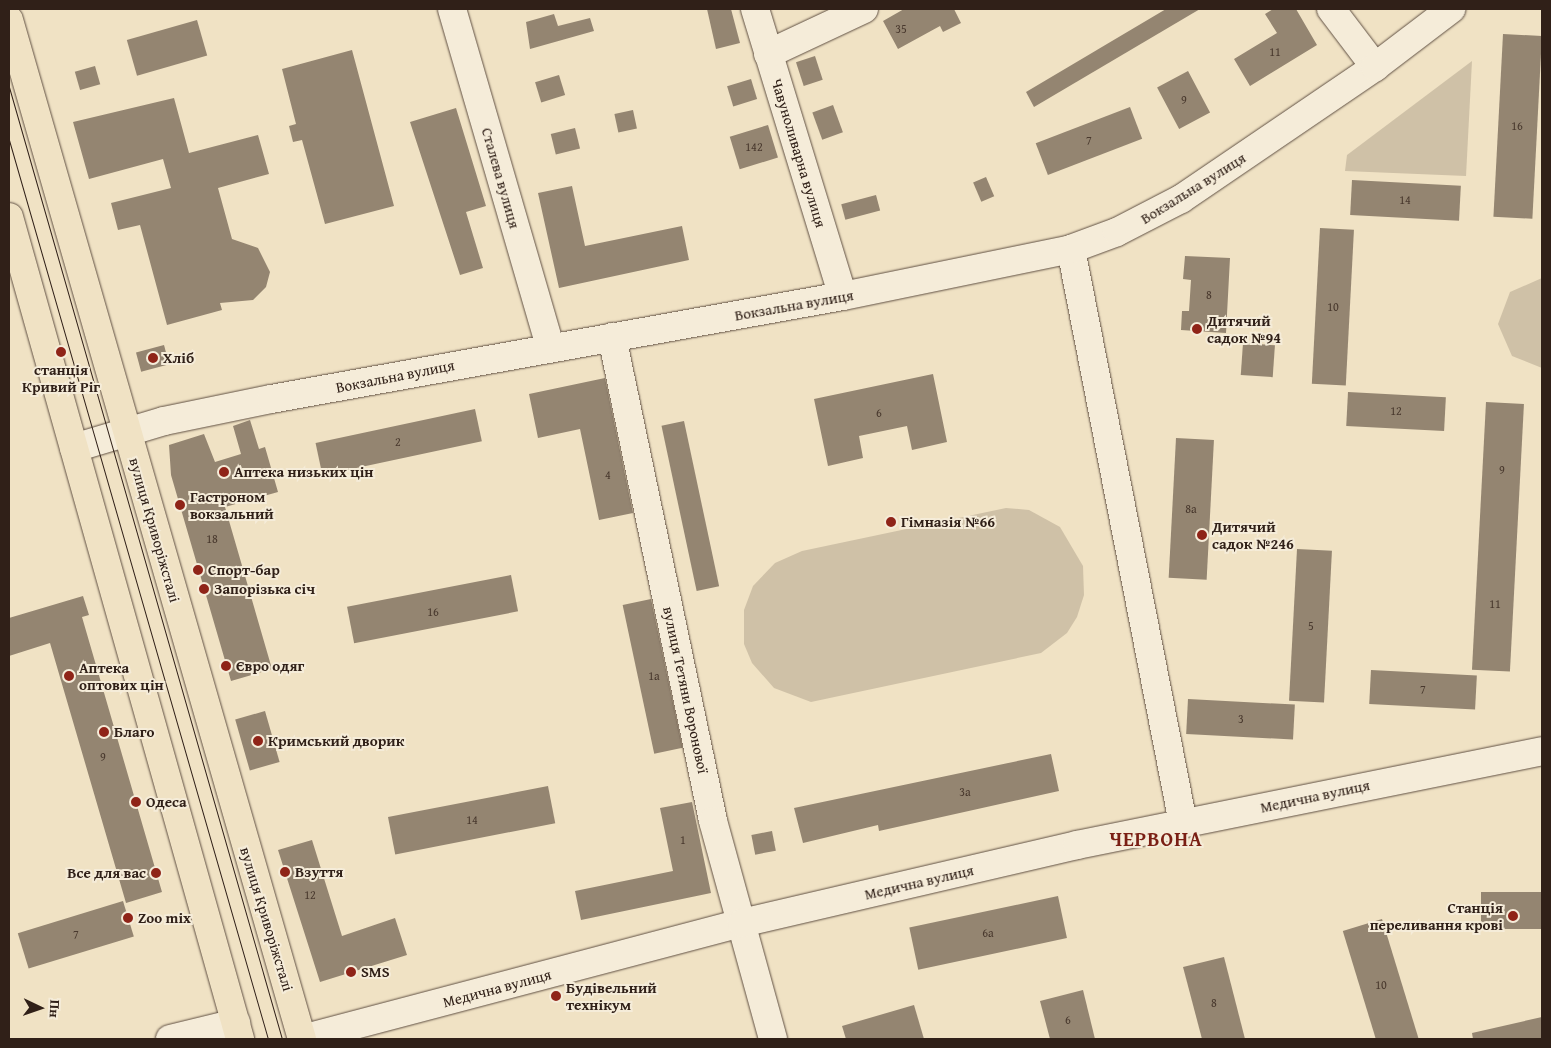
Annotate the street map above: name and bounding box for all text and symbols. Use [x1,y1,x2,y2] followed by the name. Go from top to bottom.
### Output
[895,22,907,36] house number: 35
[1269,45,1281,59] house number: 11
[768,76,830,230] street label: Чавуноливарна вулиця
[1181,93,1187,107] house number: 9
[1511,119,1523,133] house number: 16
[478,126,524,230] street label: Сталева вулиця
[1086,134,1092,148] house number: 7
[745,140,763,154] house number: 142
[1137,148,1249,228] street label: Вокзальна вулиця
[1399,193,1411,207] house number: 14
[733,286,855,324] street label: Вокзальна вулиця
[1206,288,1212,302] house number: 8
[1327,300,1339,314] house number: 10
[1207,311,1281,346] place label: Дитячий садок №94
[1191,323,1203,335] marker: Дитячий садок №94
[55,346,67,358] marker: станція Кривий Ріг
[163,349,194,367] place label: Хліб
[147,352,159,364] marker: Хліб
[334,356,456,396] street label: Вокзальна вулиця
[22,360,100,395] place label: станція Кривий Ріг
[1390,404,1402,418] house number: 12
[876,406,882,420] house number: 6
[395,435,401,449] house number: 2
[126,456,184,604] street label: вулиця Криворіжсталі
[234,463,374,481] place label: Аптека низьких цін
[1499,463,1505,477] house number: 9
[218,466,230,478] marker: Аптека низьких цін
[605,468,611,482] house number: 4
[190,487,274,522] place label: Гастроном вокзальний
[174,499,186,511] marker: Гастроном вокзальний
[1185,502,1197,516] house number: 8а
[901,513,995,531] place label: Гімназія №66
[885,516,897,528] marker: Гімназія №66
[1212,517,1294,552] place label: Дитячий садок №246
[1196,529,1208,541] marker: Дитячий садок №246
[206,532,218,546] house number: 18
[208,561,280,579] place label: Спорт-бар
[192,564,204,576] marker: Спорт-бар
[214,580,315,598] place label: Запорізька січ
[198,583,210,595] marker: Запорізька січ
[1489,597,1501,611] house number: 11
[427,605,439,619] house number: 16
[659,605,713,775] street label: вулиця Тетяни Воронової
[1308,619,1314,633] house number: 5
[236,657,304,675] place label: Євро одяг
[79,658,164,693] place label: Аптека оптових цін
[220,660,232,672] marker: Євро одяг
[648,669,660,683] house number: 1а
[63,670,75,682] marker: Аптека оптових цін
[1420,683,1426,697] house number: 7
[1238,712,1244,726] house number: 3
[114,723,154,741] place label: Благо
[98,726,110,738] marker: Благо
[268,732,404,750] place label: Кримський дворик
[252,735,264,747] marker: Кримський дворик
[100,750,106,764] house number: 9
[1259,776,1371,816] street label: Медична вулиця
[959,785,971,799] house number: 3а
[146,793,187,811] place label: Одеса
[130,796,142,808] marker: Одеса
[466,813,478,827] house number: 14
[1108,826,1204,850] district label: ЧЕРВОНА
[680,833,686,847] house number: 1
[237,845,297,993] street label: вулиця Криворіжсталі
[863,861,975,903] street label: Медична вулиця
[295,863,343,881] place label: Взуття
[67,864,146,882] place label: Все для вас
[279,866,291,878] marker: Взуття
[150,867,162,879] marker: Все для вас
[304,888,316,902] house number: 12
[1370,898,1503,933] place label: Станція переливання крові
[138,909,191,927] place label: Zoo mix
[1507,910,1519,922] marker: Станція переливання крові
[122,912,134,924] marker: Zoo mix
[982,926,994,940] house number: 6а
[73,928,79,942] house number: 7
[361,963,390,981] place label: SMS
[441,965,553,1011] street label: Медична вулиця
[345,966,357,978] marker: SMS
[566,978,657,1013] place label: Будівельний технікум
[1375,978,1387,992] house number: 10
[15,983,65,1033] north arrow
[550,990,562,1002] marker: Будівельний технікум
[1211,996,1217,1010] house number: 8
[45,999,65,1018] text: Пн
[1065,1013,1071,1027] house number: 6

